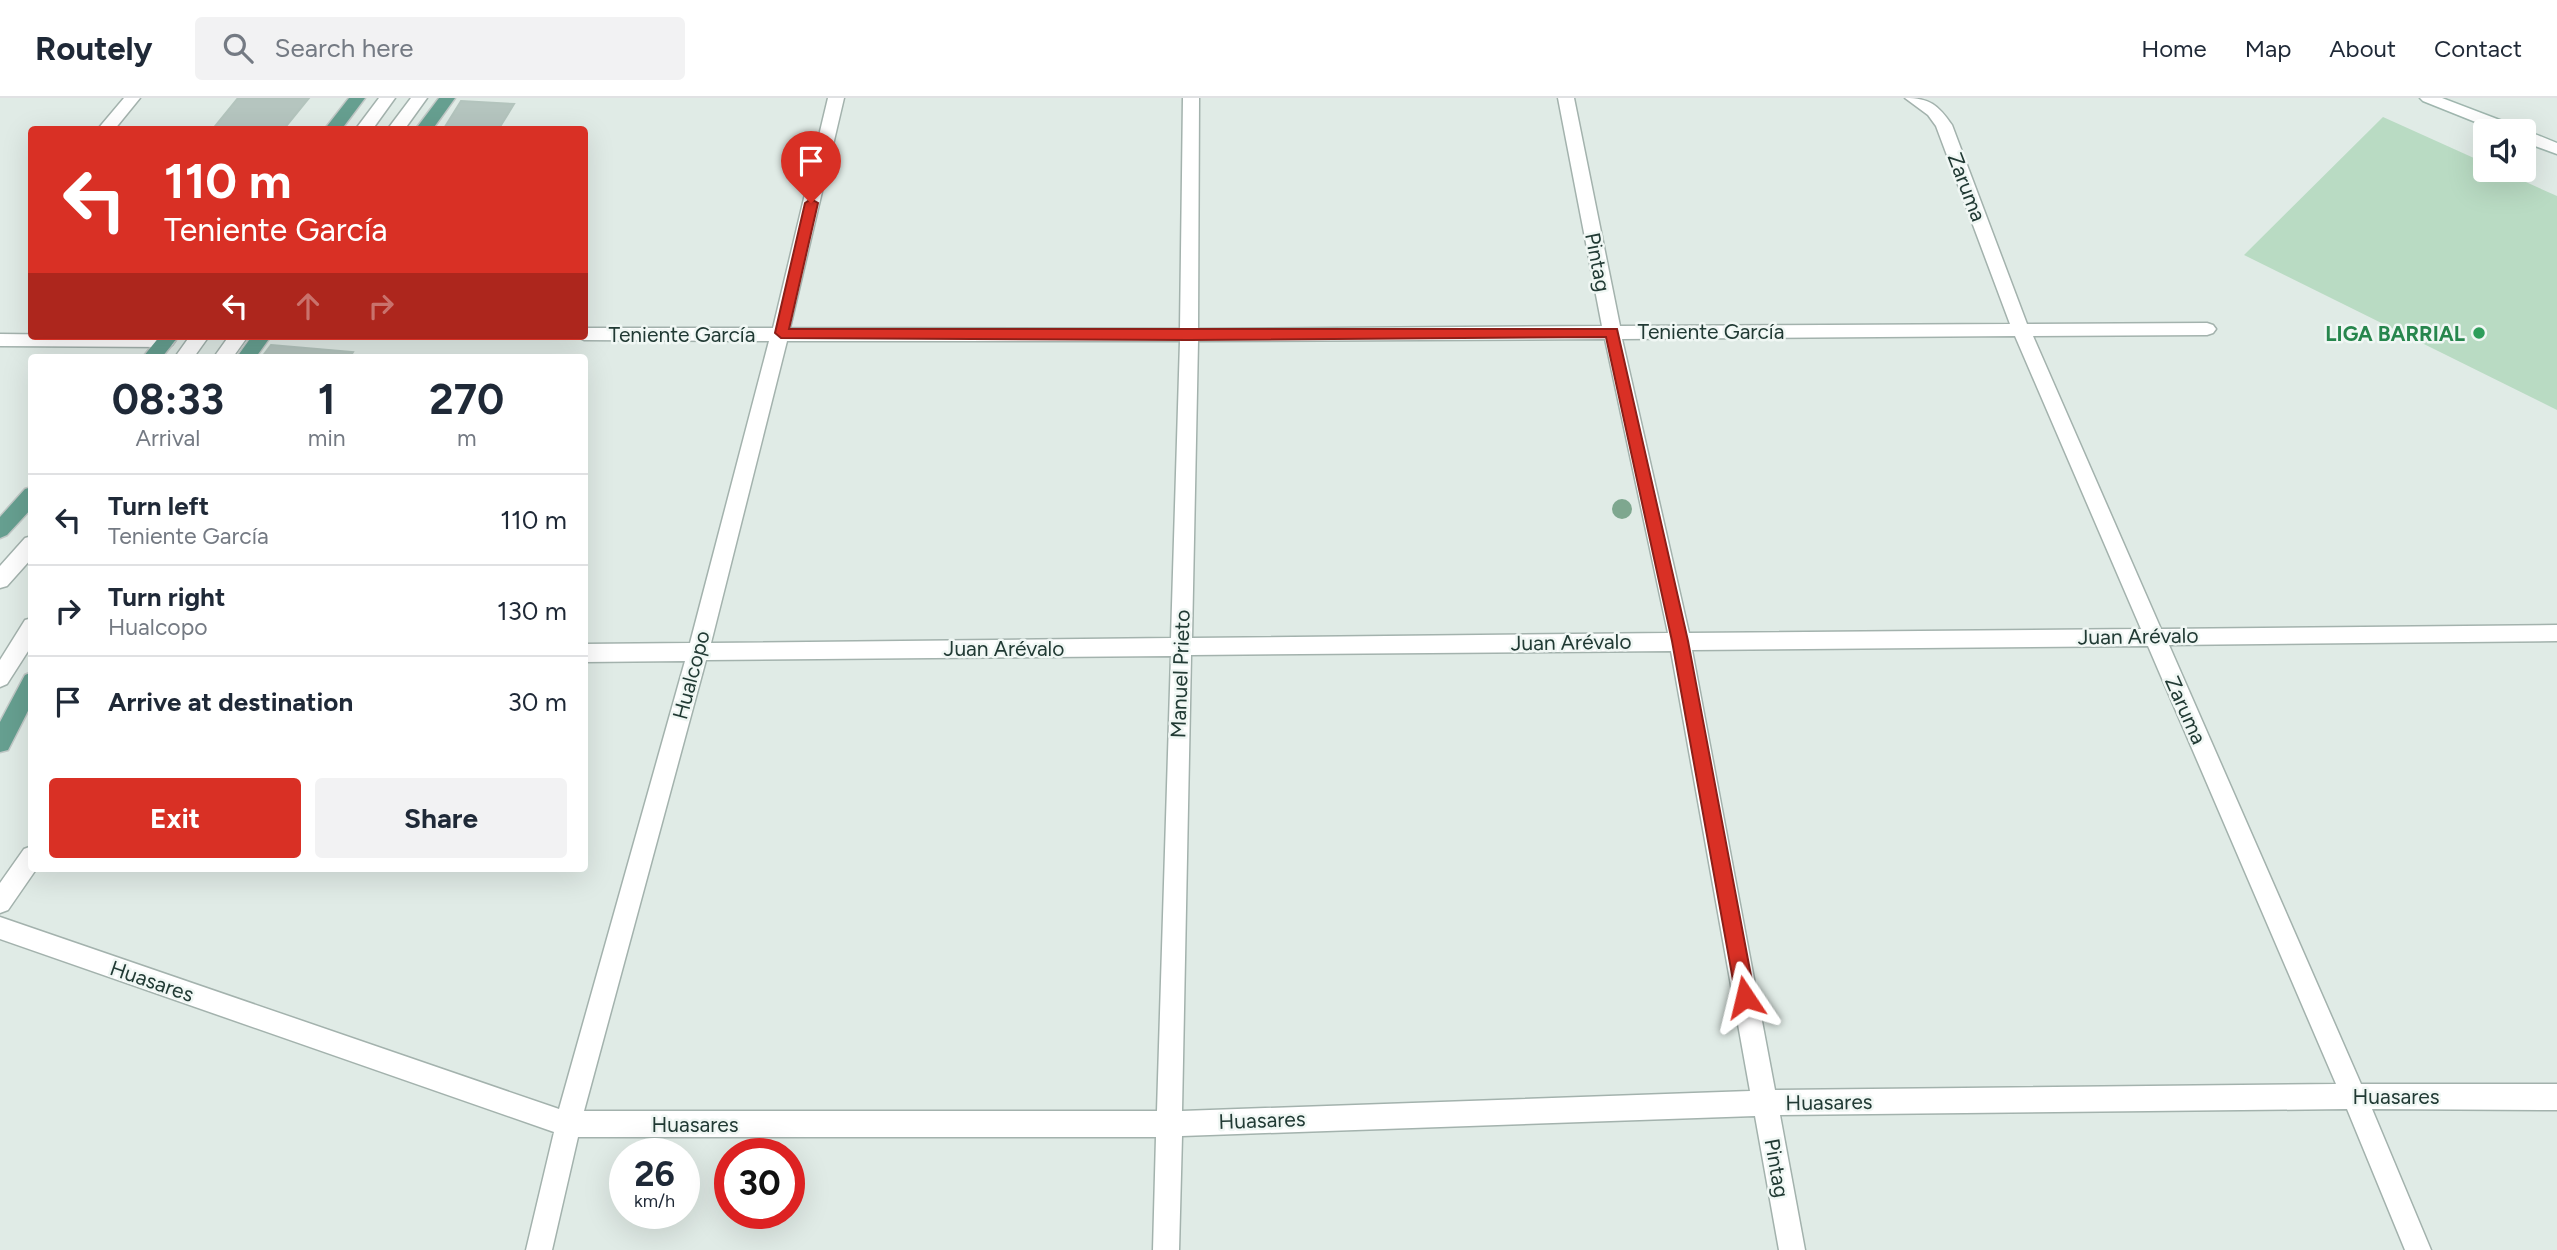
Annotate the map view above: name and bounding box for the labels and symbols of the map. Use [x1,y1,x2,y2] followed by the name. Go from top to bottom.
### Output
[781,131,841,203] pin
[1943,149,1991,225] street label: Zaruma
[1580,230,1616,294] street label: Pintag
[1638,319,1784,344] street label: Teniente García
[2325,321,2465,346] place label: LIGA BARRIAL
[609,322,755,347] street label: Teniente García
[2471,325,2487,341] marker: LIGA BARRIAL
[1165,609,1195,739] street label: Manuel Prieto
[2077,622,2199,650] street label: Juan Arévalo
[667,628,715,722] street label: Hualcopo
[1510,628,1632,656] street label: Juan Arévalo
[944,636,1064,661] street label: Juan Arévalo
[2160,672,2212,748] street label: Zaruma
[107,955,197,1007] street label: Huasares
[1708,960,1782,1034] position arrow
[2352,1084,2440,1109] street label: Huasares
[1785,1089,1873,1115] street label: Huasares
[1218,1106,1306,1134] street label: Huasares
[651,1112,739,1137] street label: Huasares
[1760,1136,1794,1200] street label: Pintag
[714,1138,805,1229] speed limit sign: 30

